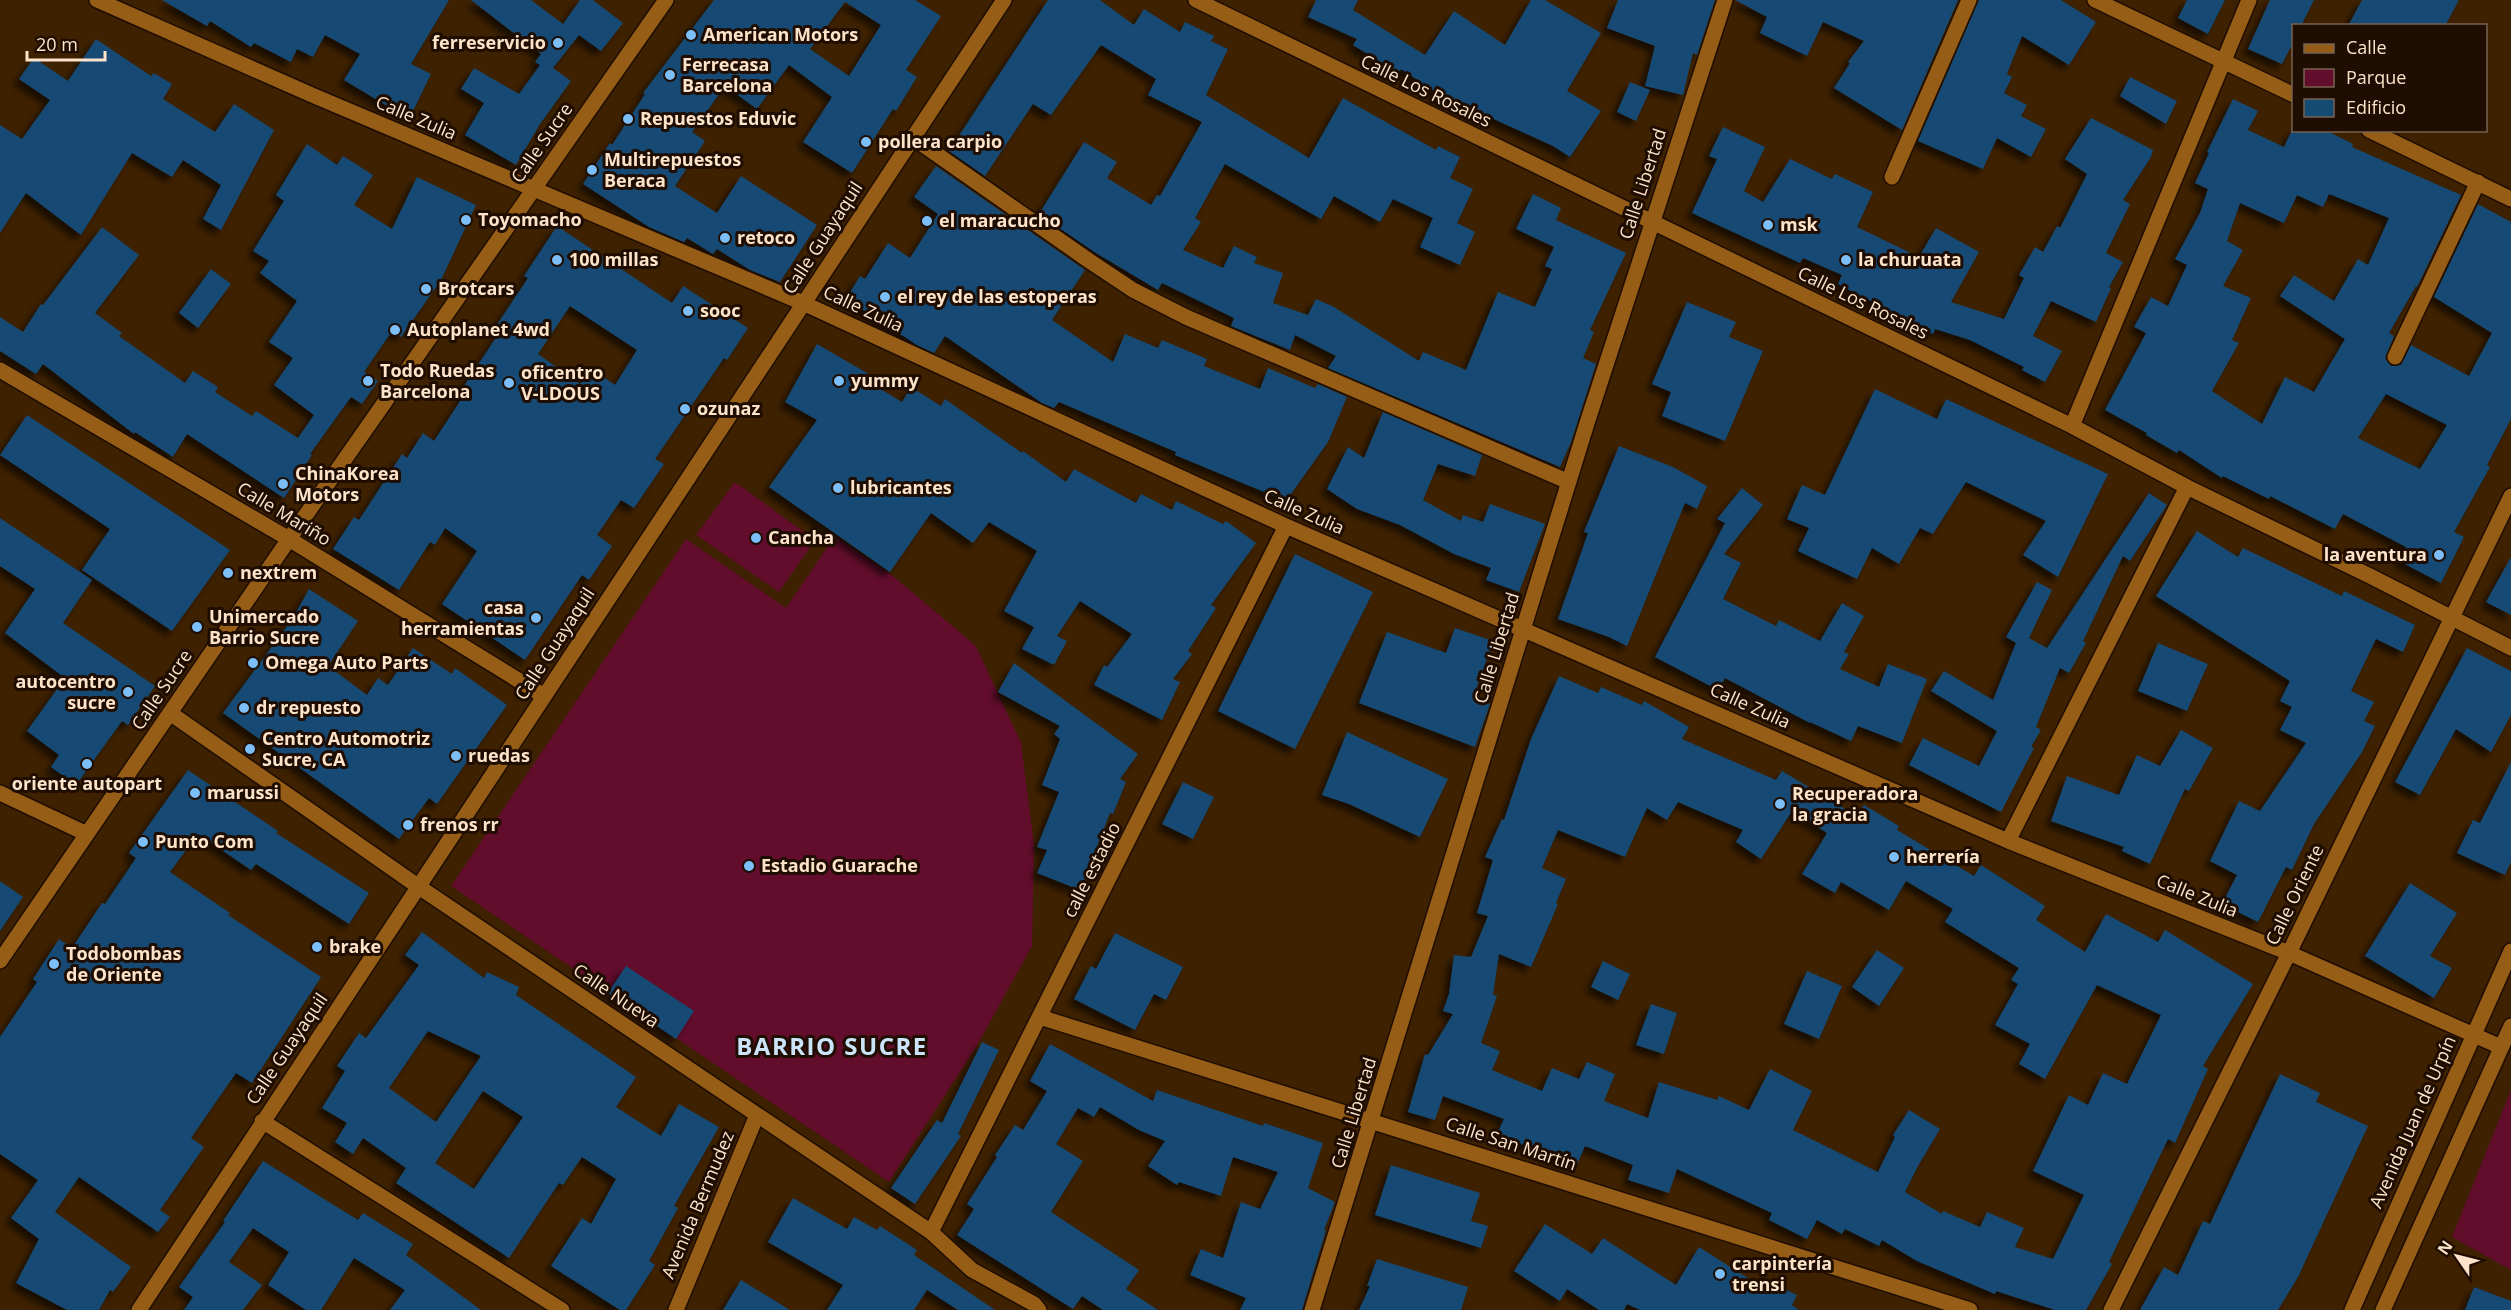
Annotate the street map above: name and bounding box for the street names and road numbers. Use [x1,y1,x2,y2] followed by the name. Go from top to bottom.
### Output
[1357,48,1496,132] street label: Calle Los Rosales
[372,89,460,145] street label: Calle Zulia
[505,98,577,187] street label: Calle Sucre
[1613,125,1671,242] street label: Calle Libertad
[777,177,867,298] street label: Calle Guayaquil
[1794,260,1933,344] street label: Calle Los Rosales
[820,279,907,337] street label: Calle Zulia
[233,476,336,551] street label: Calle Mariño
[1260,483,1348,539] street label: Calle Zulia
[509,583,599,704] street label: Calle Guayaquil
[1468,589,1524,706] street label: Calle Libertad
[125,645,197,734] street label: Calle Sucre
[1706,677,1794,733] street label: Calle Zulia
[1057,818,1125,921] street label: calle estadio
[2259,840,2329,949] street label: Calle Oriente
[2153,868,2242,922] street label: Calle Zulia
[569,958,664,1033] street label: Calle Nueva
[240,988,332,1109] street label: Calle Guayaquil
[2363,1032,2461,1212] street label: Avenida Juan de Urpín
[1325,1054,1381,1171] street label: Calle Libertad
[1443,1111,1580,1176] street label: Calle San Martín
[655,1127,739,1282] street label: Avenida Bermudez

